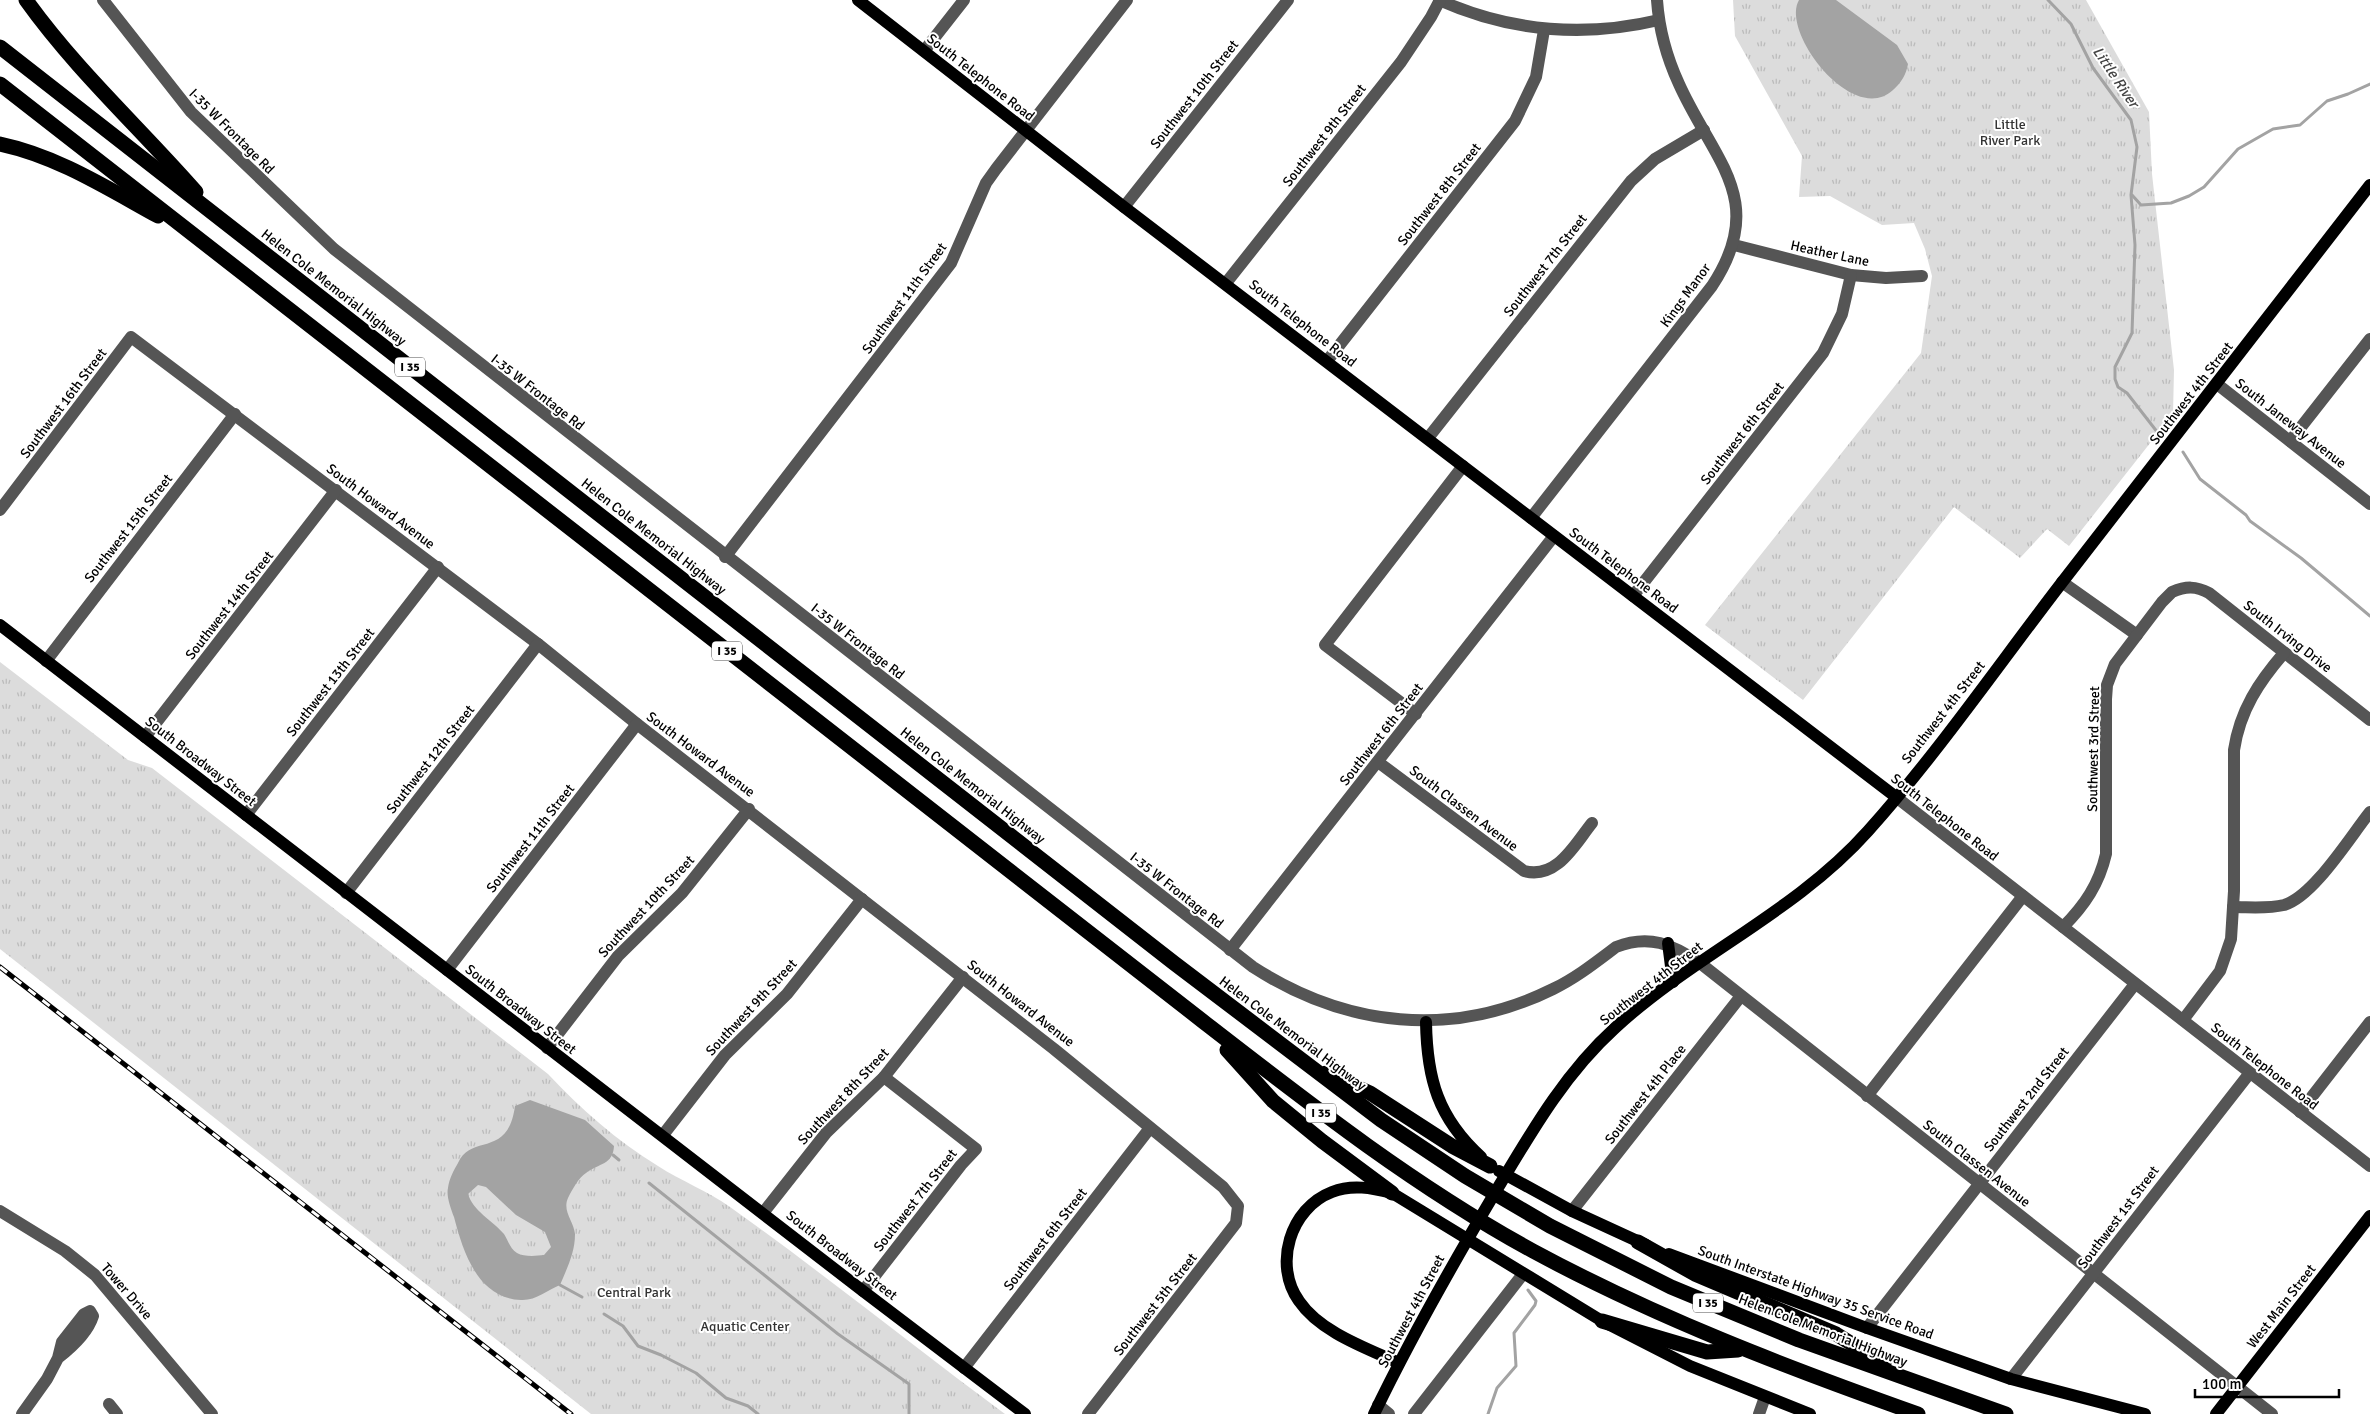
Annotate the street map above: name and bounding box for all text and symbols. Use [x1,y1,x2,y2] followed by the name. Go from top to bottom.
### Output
[923,30,1038,125] street label: South Telephone Road
[1147,36,1242,152] street label: Southwest 10th Street
[2089,43,2144,113] water label: Little River
[1279,80,1370,190] street label: Southwest 9th Street
[185,85,278,178] street label: I-35 W Frontage Rd
[1980,116,2040,149] park label: Little River Park
[1394,139,1485,249] street label: Southwest 8th Street
[1500,210,1591,320] street label: Southwest 7th Street
[258,225,410,350] street label: Helen Cole Memorial Highway
[1789,237,1871,270] street label: Heather Lane
[858,239,951,357] street label: Southwest 11th Street
[1657,259,1715,331] street label: Kings Manor
[1245,276,1360,371] street label: South Telephone Road
[2146,338,2237,448] street label: Southwest 4th Street
[17,345,110,462] street label: Southwest 16th Street
[488,351,588,434] street label: I-35 W Frontage Rd
[395,358,425,377] road number: I 35
[2232,375,2350,472] street label: South Janeway Avenue
[1697,378,1788,488] street label: Southwest 6th Street
[323,460,438,553] street label: South Howard Avenue
[81,470,176,586] street label: Southwest 15th Street
[578,474,730,599] street label: Helen Cole Memorial Highway
[1566,524,1682,617] street label: South Telephone Road
[182,547,277,663] street label: Southwest 14th Street
[2240,597,2335,676] street label: South Irving Drive
[808,600,908,683] street label: I-35 W Frontage Rd
[283,624,378,740] street label: Southwest 13th Street
[712,641,742,660] road number: I 35
[1898,657,1989,767] street label: Southwest 4th Street
[1336,679,1427,789] street label: Southwest 6th Street
[2084,686,2103,812] street label: Southwest 3rd Street
[383,701,478,817] street label: Southwest 12th Street
[643,708,758,801] street label: South Howard Avenue
[142,713,260,810] street label: South Broadway Street
[897,723,1049,848] street label: Helen Cole Memorial Highway
[1406,762,1521,855] street label: South Classen Avenue
[1887,770,2002,865] street label: South Telephone Road
[483,780,578,896] street label: Southwest 11th Street
[1127,849,1227,932] street label: I-35 W Frontage Rd
[595,852,698,961] street label: Southwest 10th Street
[1597,938,1706,1029] street label: Southwest 4th Street
[702,956,801,1059] street label: Southwest 9th Street
[964,956,1078,1051] street label: South Howard Avenue
[462,961,580,1058] street label: South Broadway Street
[1216,973,1370,1094] street label: Helen Cole Memorial Highway
[2207,1019,2322,1114] street label: South Telephone Road
[1601,1041,1690,1148] street label: Southwest 4th Place
[1980,1043,2073,1155] street label: Southwest 2nd Street
[794,1045,893,1148] street label: Southwest 8th Street
[1306,1104,1336,1122] road number: I 35
[1920,1116,2034,1211] street label: South Classen Avenue
[870,1145,961,1255] street label: Southwest 7th Street
[2074,1163,2163,1272] street label: Southwest 1st Street
[1000,1184,1091,1294] street label: Southwest 6th Street
[783,1207,901,1304] street label: South Broadway Street
[1696,1242,1936,1343] street label: South Interstate Highway 35 Service Road
[1110,1249,1201,1359] street label: Southwest 5th Street
[1374,1252,1448,1371] street label: Southwest 4th Street
[97,1260,156,1323] street label: Tower Drive
[2243,1261,2320,1352] street label: West Main Street
[597,1284,671,1301] park label: Central Park
[1736,1290,1910,1371] street label: Helen Cole Memorial Highway
[1693,1294,1723,1312] road number: I 35
[701,1318,790,1335] park label: Aquatic Center
[2195,1366,2339,1398] scale bar
[2202,1375,2242,1393] text: 100 m

